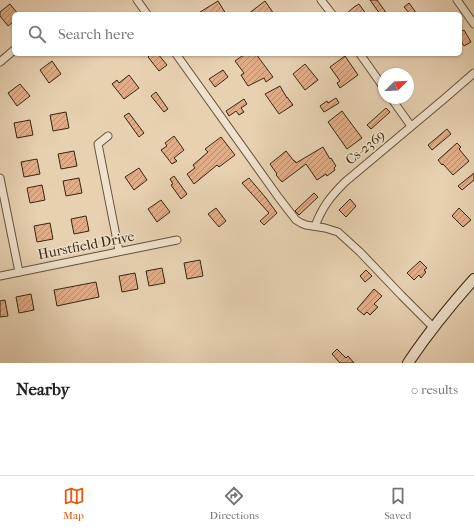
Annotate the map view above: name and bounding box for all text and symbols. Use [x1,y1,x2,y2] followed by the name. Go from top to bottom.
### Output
[12,12,462,56] search box
[26,23,48,45] icon: search
[58,25,134,43] text: Search here
[378,68,414,104] north arrow
[342,126,389,168] street label: Cs-2369
[36,228,136,263] street label: Hurstfield Drive
[16,379,70,399] text: Nearby
[411,382,458,397] text: 0 results
[63,485,85,522] tab: Map
[210,485,259,522] tab: Directions
[384,485,411,522] tab: Saved

